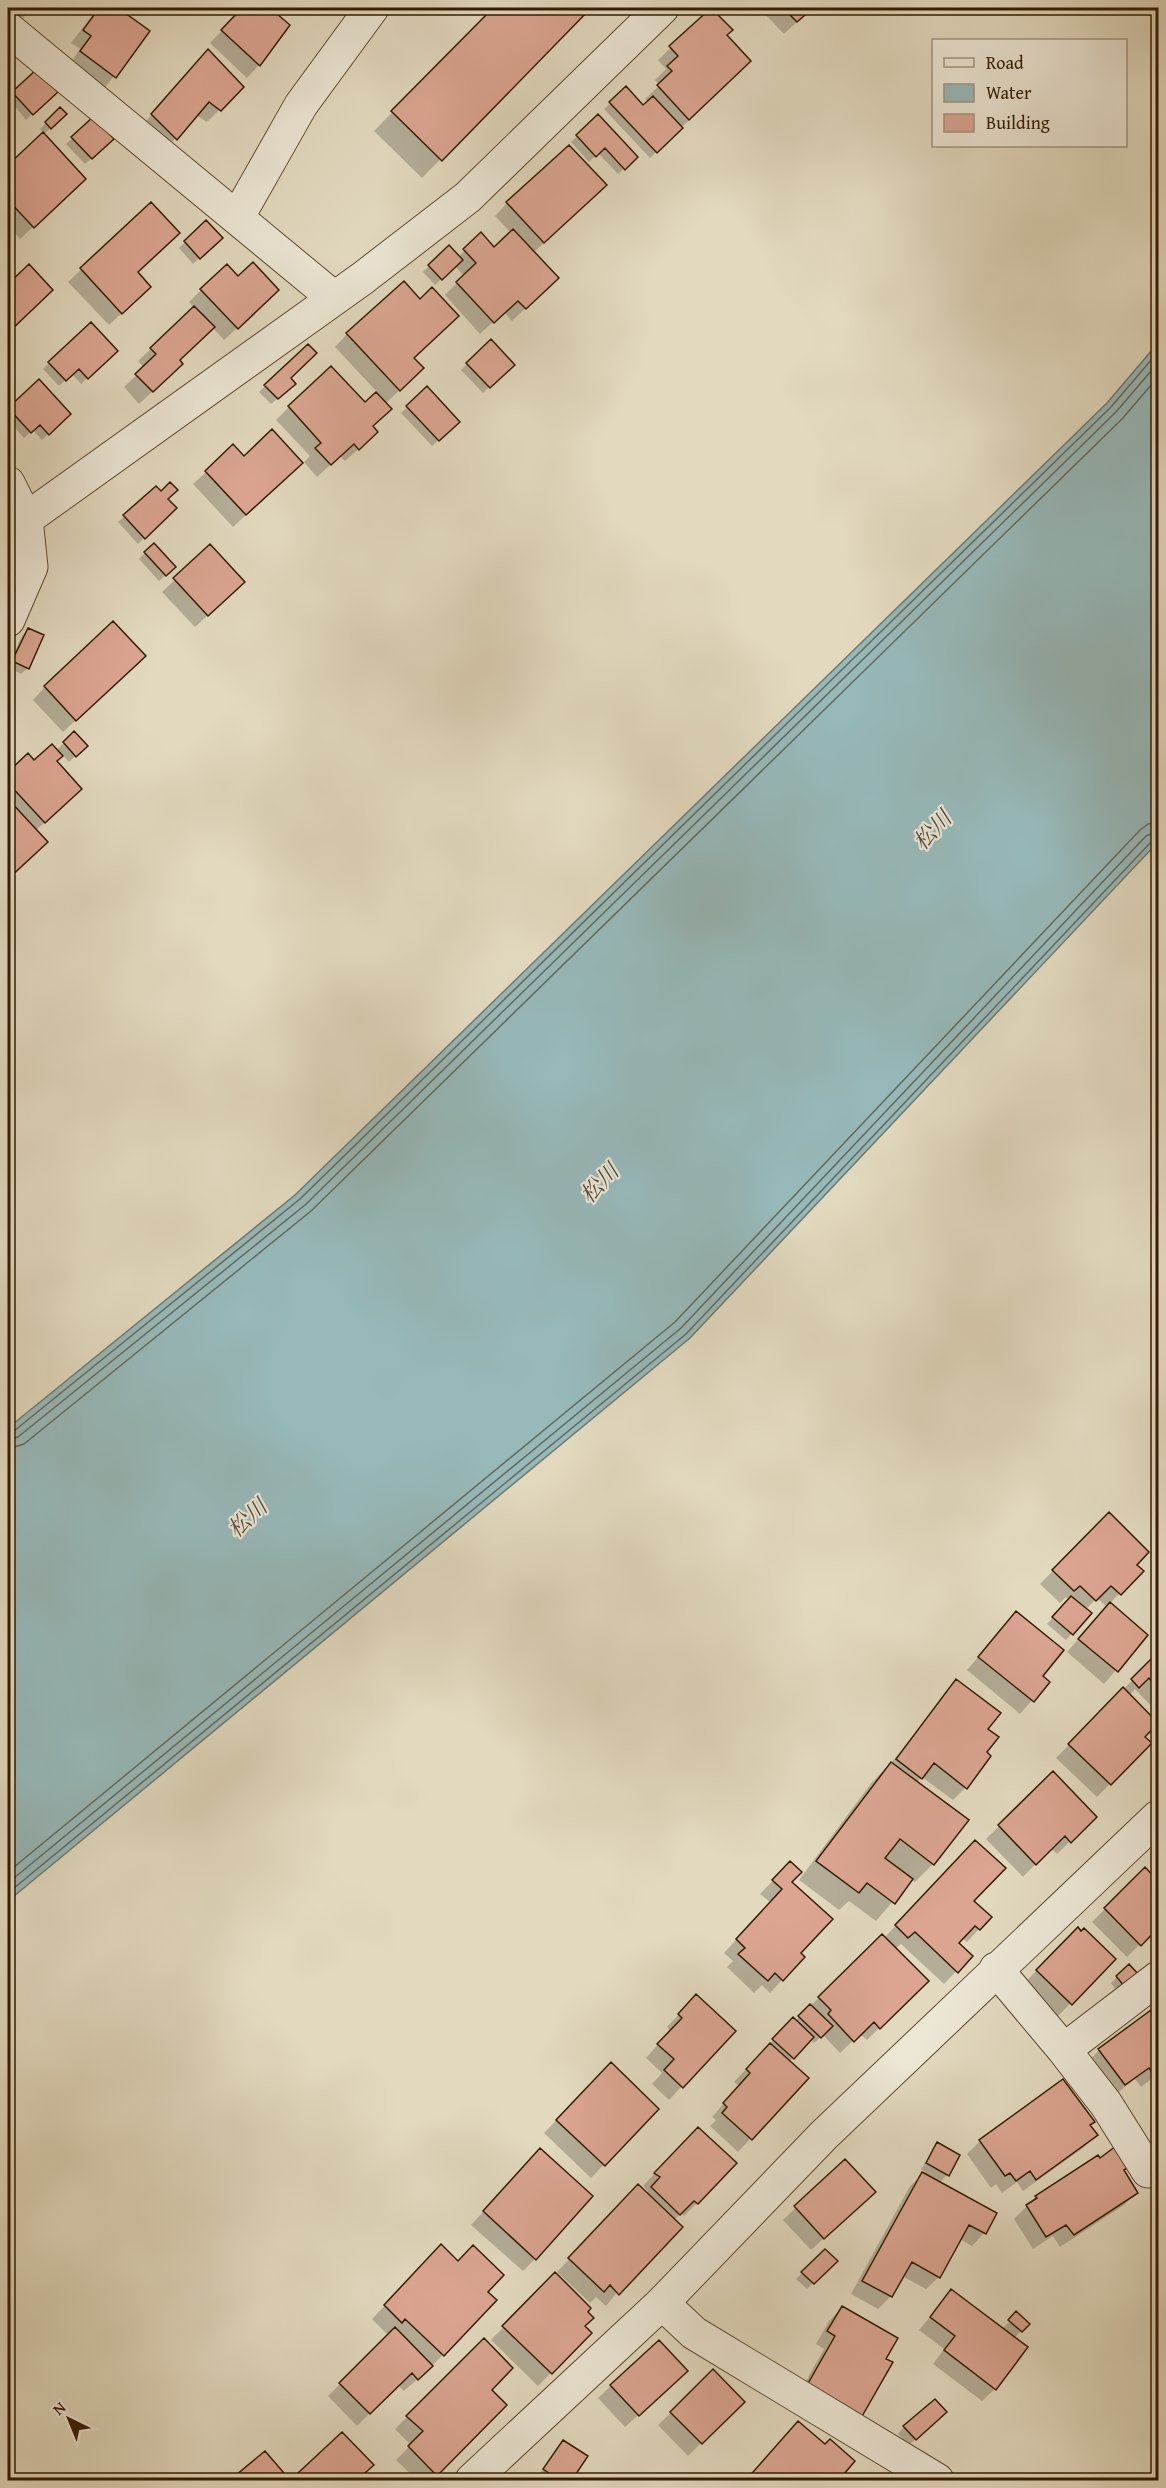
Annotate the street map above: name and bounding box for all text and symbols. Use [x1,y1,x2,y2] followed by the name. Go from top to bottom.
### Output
[932,39,1127,147] legend
[986,49,1024,76] text: Road
[986,79,1032,106] text: Water
[986,109,1050,136] text: Building
[905,802,960,857] water label: 松川
[572,1155,627,1210] water label: 松川
[220,1490,275,1545] water label: 松川
[39,2389,99,2449] north arrow
[47,2395,71,2420] text: N

